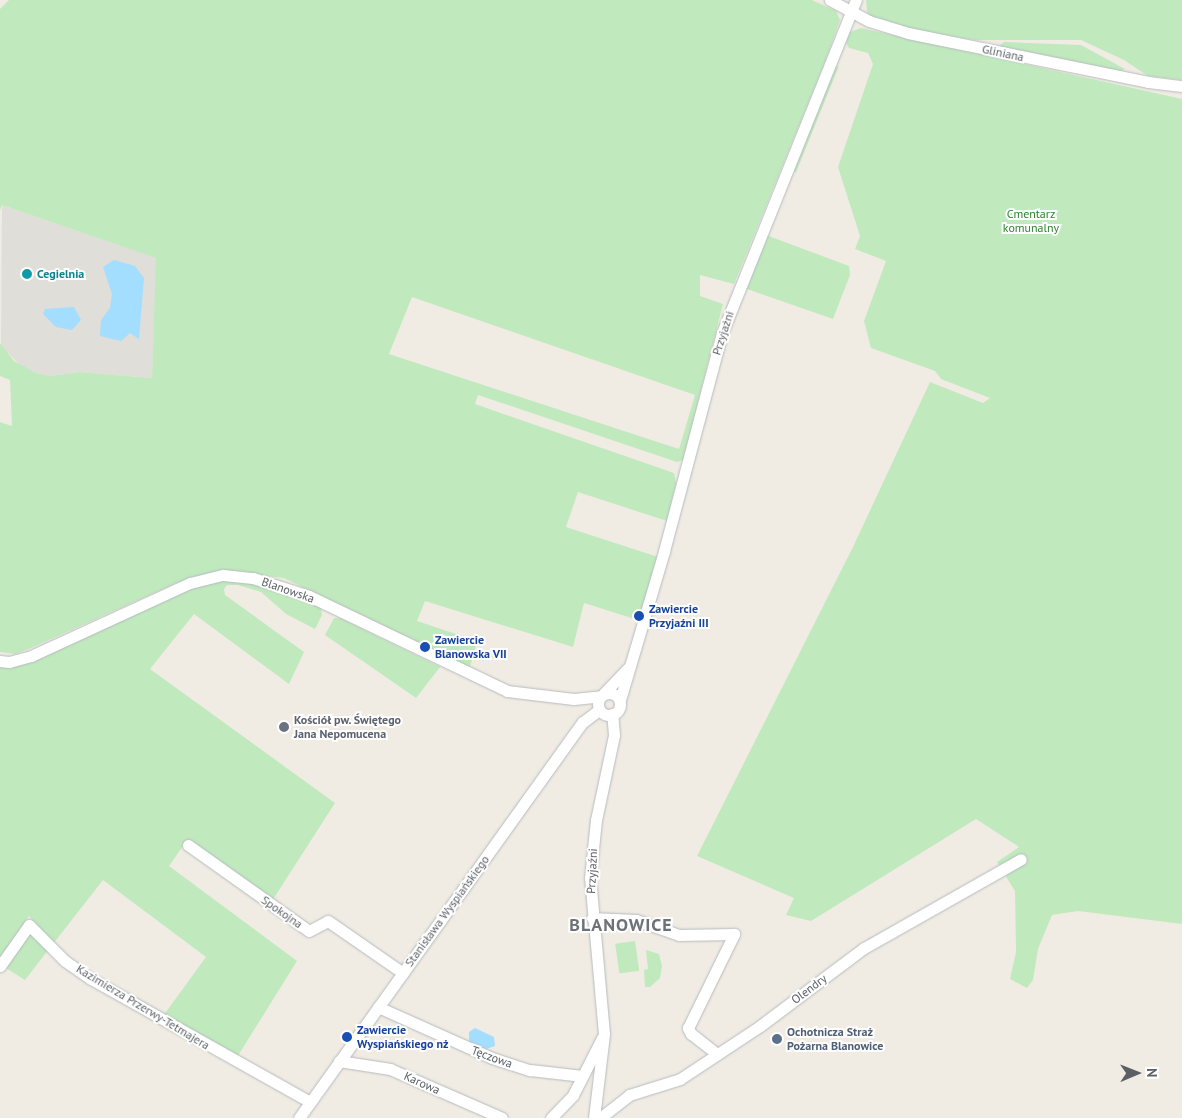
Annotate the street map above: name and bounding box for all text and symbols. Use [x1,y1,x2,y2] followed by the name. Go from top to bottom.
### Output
[981,42,1025,64] street label: Gliniana
[1003,207,1059,235] park label: Cmentarz komunalny
[37,267,84,281] place label: Cegielnia
[21,268,33,280] marker: Cegielnia
[709,309,737,357] street label: Przyjaźni
[260,574,316,606] street label: Blanowska
[649,602,709,630] place label: Zawiercie Przyjaźni III
[633,610,645,622] marker: Zawiercie Przyjaźni III
[435,633,507,661] place label: Zawiercie Blanowska VII
[419,641,431,653] marker: Zawiercie Blanowska VII
[294,713,402,741] place label: Kościół pw. Świętego Jana Nepomucena
[278,721,290,733] marker: Kościół pw. Świętego Jana Nepomucena
[584,848,600,894] street label: Przyjaźni
[402,853,492,969] street label: Stanisława Wyspiańskiego
[259,893,305,931] street label: Spokojna
[568,914,674,936] district label: BLANOWICE
[74,961,212,1053] street label: Kazimierza Przerwy-Tetmajera
[788,971,830,1007] street label: Olendry
[357,1023,448,1051] place label: Zawiercie Wyspiańskiego nż
[787,1025,883,1053] place label: Ochotnicza Straż Pożarna Blanowice
[341,1031,353,1043] marker: Zawiercie Wyspiańskiego nż
[771,1033,783,1045] marker: Ochotnicza Straż Pożarna Blanowice
[470,1043,514,1071] street label: Tęczowa
[1112,1048,1162,1098] north arrow
[1143,1068,1161,1077] text: N
[402,1069,442,1097] street label: Karowa

